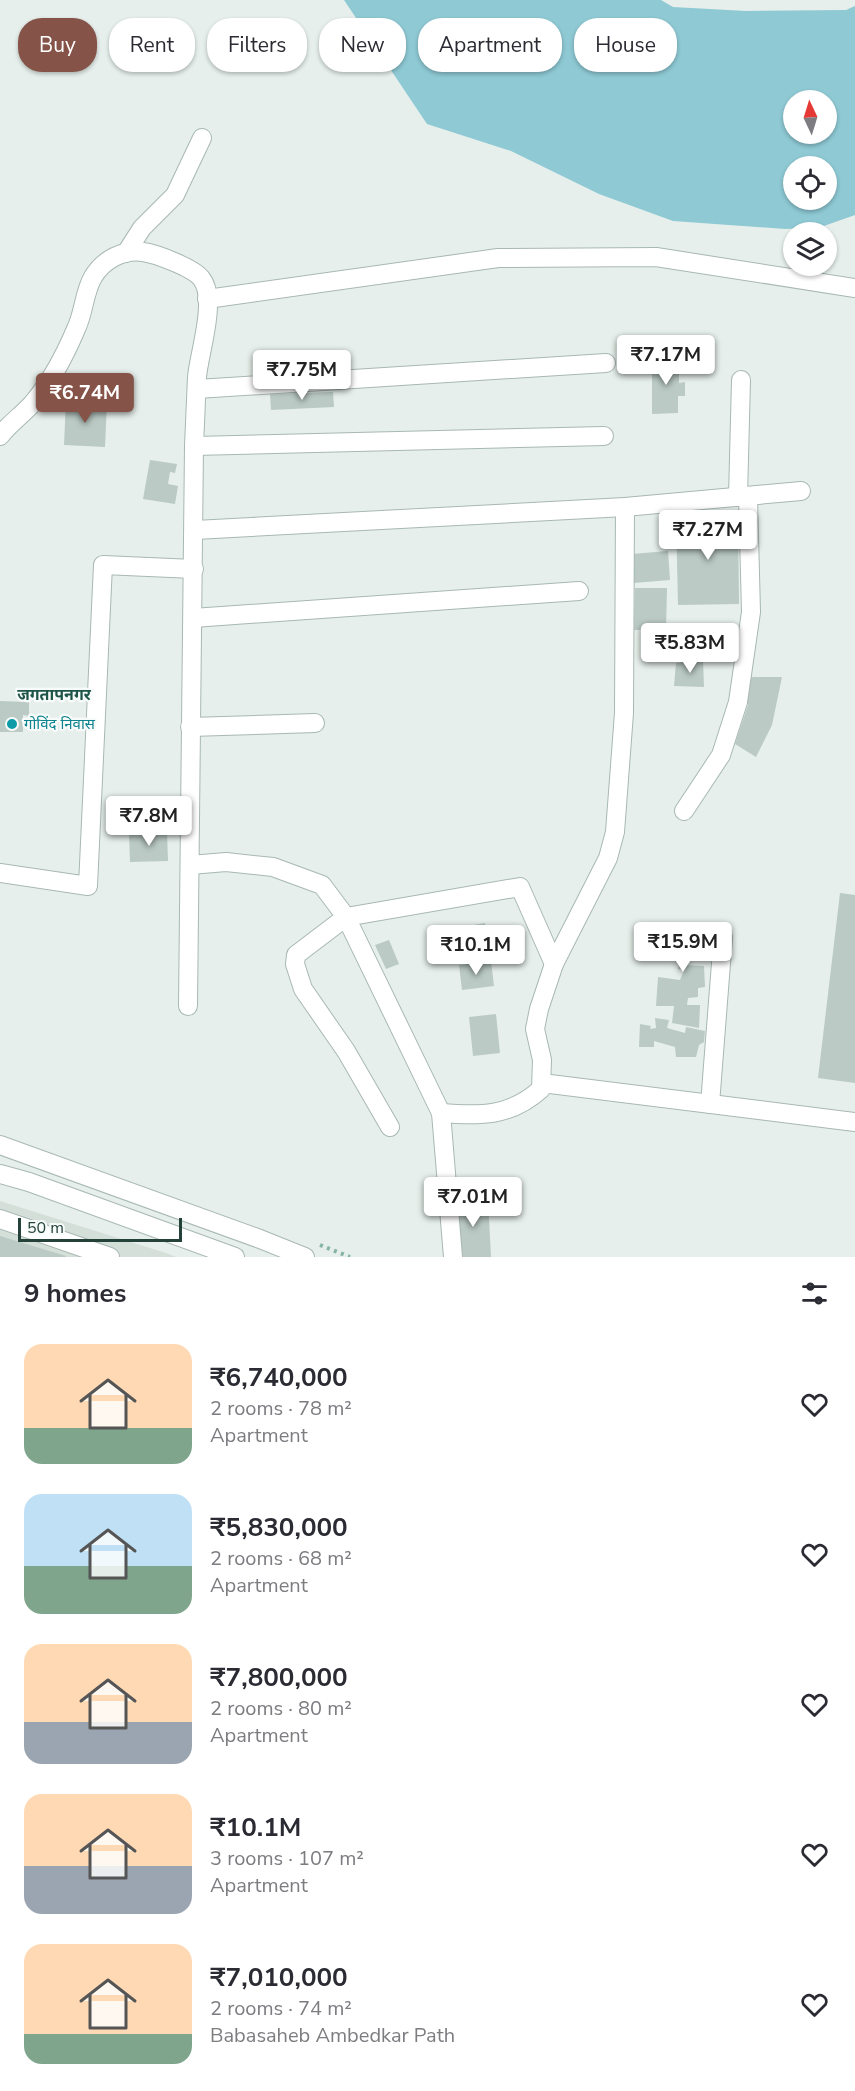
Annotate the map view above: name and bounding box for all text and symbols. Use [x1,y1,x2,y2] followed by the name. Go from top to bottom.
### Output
[18,18,97,72] chip: Buy
[109,18,195,72] chip: Rent
[207,18,307,72] chip: Filters
[319,18,406,72] chip: New
[418,18,562,72] chip: Apartment
[574,18,677,72] chip: House
[783,90,837,144] north arrow
[783,90,837,276] map controls
[783,156,837,210] button: locate
[783,222,837,276] button: layers
[617,335,715,386] pin: ₹7.17M
[631,341,701,368] text: ₹7.17M
[253,350,351,401] pin: ₹7.75M
[267,356,337,383] text: ₹7.75M
[36,373,134,424] pin: ₹6.74M
[50,379,120,406] text: ₹6.74M
[659,510,757,561] pin: ₹7.27M
[673,516,743,543] text: ₹7.27M
[641,623,739,674] pin: ₹5.83M
[655,629,725,656] text: ₹5.83M
[17,684,92,706] district label: जगतापनगर
[24,714,96,734] place label: गोविंद निवास
[5,717,19,731] marker: गोविंद निवास
[107,796,191,847] pin: ₹7.8M
[120,802,178,829] text: ₹7.8M
[634,922,732,973] pin: ₹15.9M
[427,925,525,976] pin: ₹10.1M
[648,928,718,955] text: ₹15.9M
[441,931,511,958] text: ₹10.1M
[424,1177,522,1228] pin: ₹7.01M
[438,1183,508,1210] text: ₹7.01M
[18,1215,182,1242] scale bar
[27,1217,64,1239] text: 50 m
[24,1276,126,1311] text: 9 homes
[798,1277,831,1310] icon: filters
[210,1360,348,1395] text: ₹6,740,000
[72,1368,144,1440] icon: home
[798,1388,831,1421] icon: heart
[210,1395,352,1422] text: 2 rooms · 78 m²
[210,1422,308,1449] text: Apartment
[210,1510,348,1545] text: ₹5,830,000
[72,1518,144,1590] icon: home
[798,1538,831,1571] icon: heart
[210,1545,352,1572] text: 2 rooms · 68 m²
[210,1572,308,1599] text: Apartment
[210,1660,348,1695] text: ₹7,800,000
[72,1668,144,1740] icon: home
[798,1688,831,1721] icon: heart
[210,1695,352,1722] text: 2 rooms · 80 m²
[210,1722,308,1749] text: Apartment
[210,1810,301,1845] text: ₹10.1M
[72,1818,144,1890] icon: home
[798,1838,831,1871] icon: heart
[210,1845,364,1872] text: 3 rooms · 107 m²
[210,1872,308,1899] text: Apartment
[210,1960,348,1995] text: ₹7,010,000
[72,1968,144,2040] icon: home
[798,1988,831,2021] icon: heart
[210,1995,352,2022] text: 2 rooms · 74 m²
[210,2022,455,2049] text: Babasaheb Ambedkar Path

